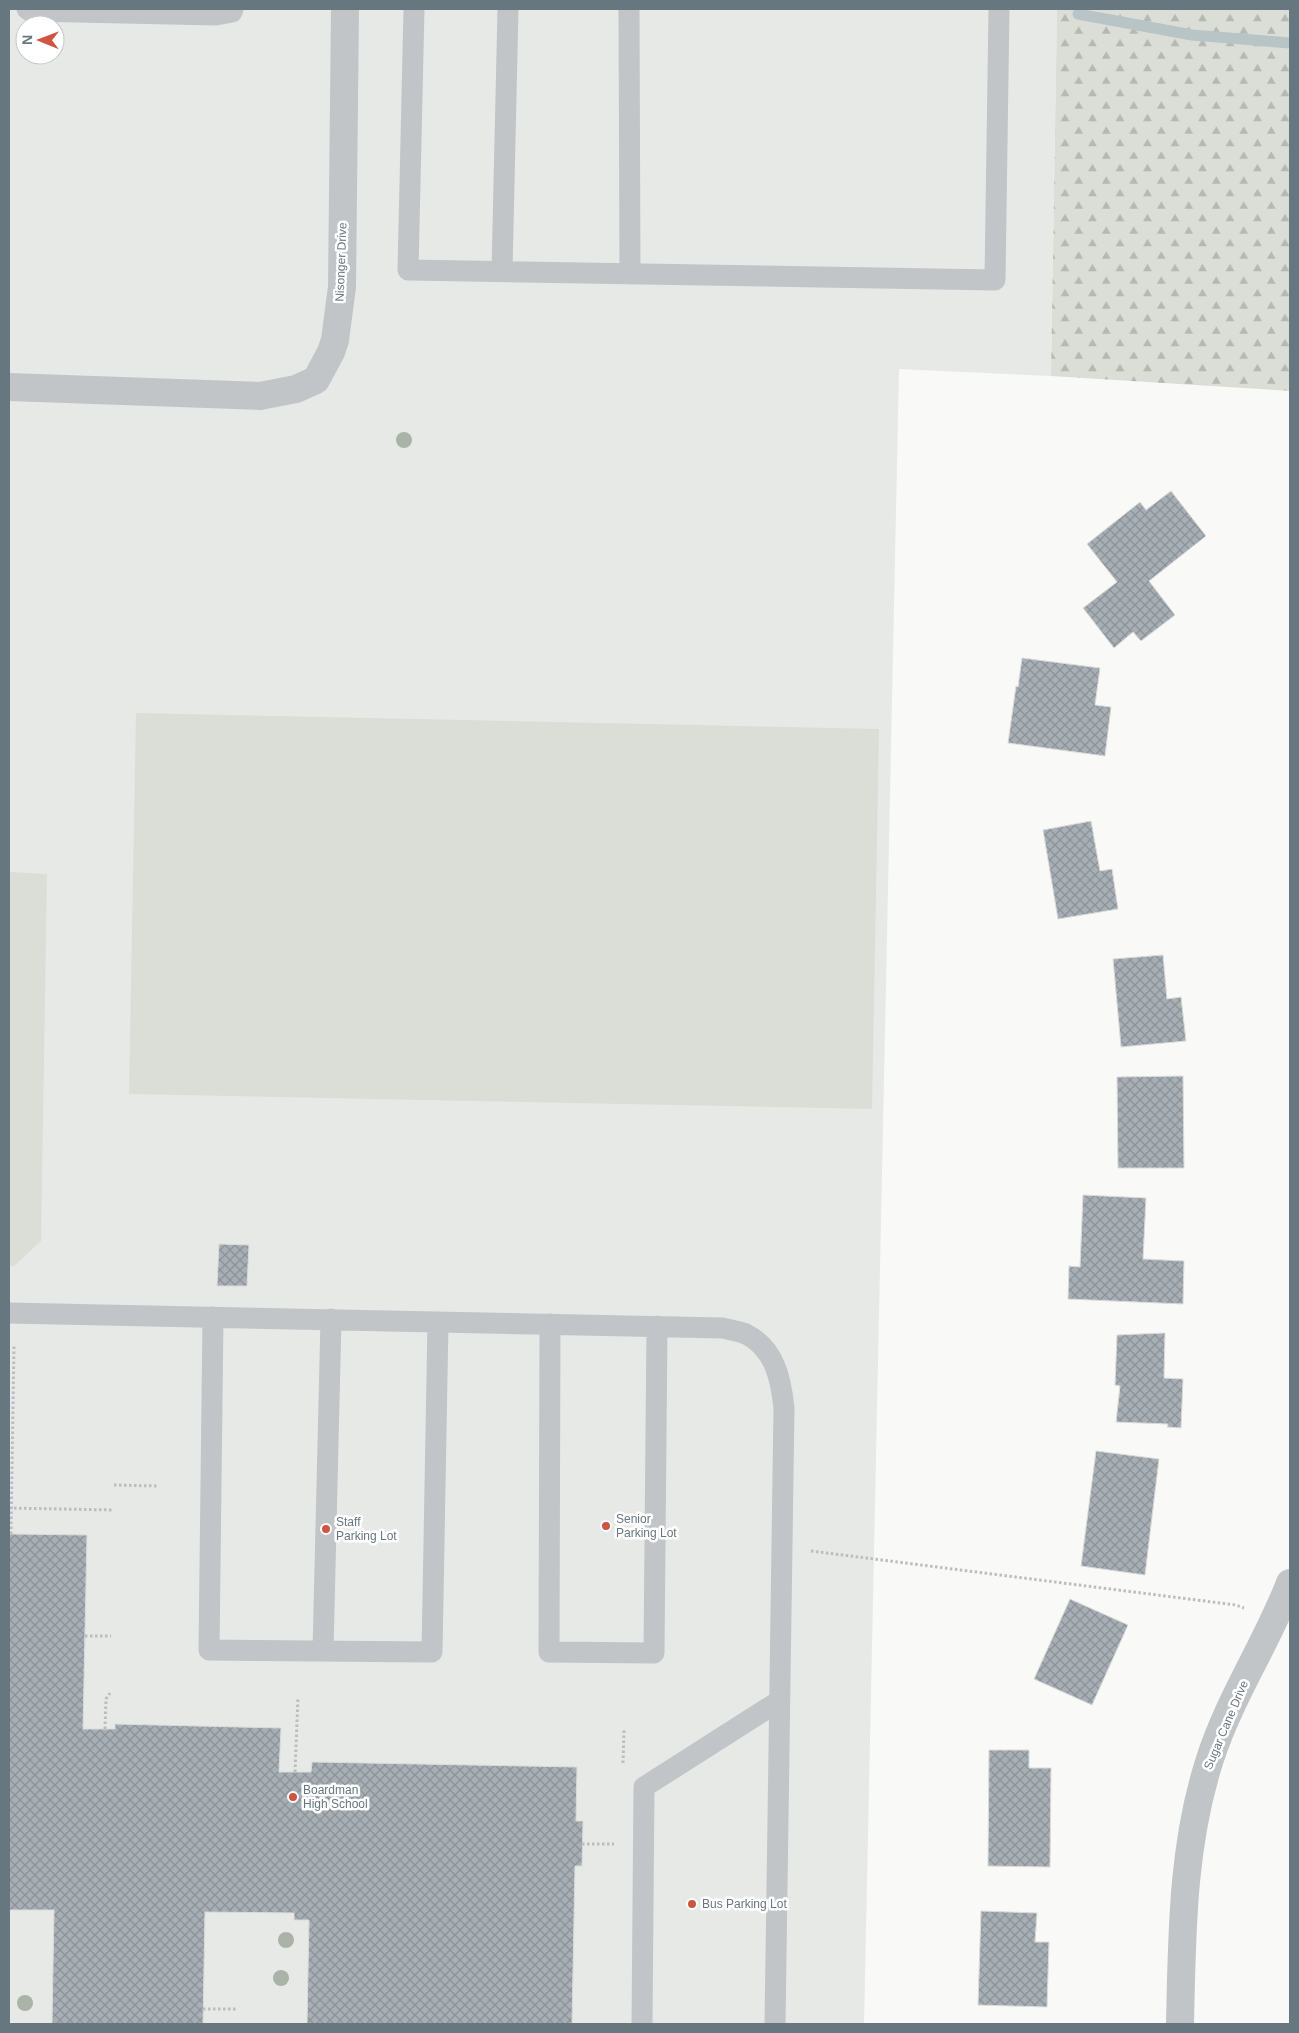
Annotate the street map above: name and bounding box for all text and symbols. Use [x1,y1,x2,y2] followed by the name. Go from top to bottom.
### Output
[15,15,65,65] north arrow
[19,35,35,45] text: N
[333,222,349,302] street label: Nisonger Drive
[616,1512,677,1540] place label: Senior Parking Lot
[336,1515,397,1543] place label: Staff Parking Lot
[600,1520,612,1532] marker: Senior Parking Lot
[320,1523,332,1535] marker: Staff Parking Lot
[1201,1678,1251,1772] street label: Sugar Cane Drive
[303,1783,368,1811] place label: Boardman High School
[287,1791,299,1803] marker: Boardman High School
[702,1897,787,1911] place label: Bus Parking Lot
[686,1898,698,1910] marker: Bus Parking Lot

